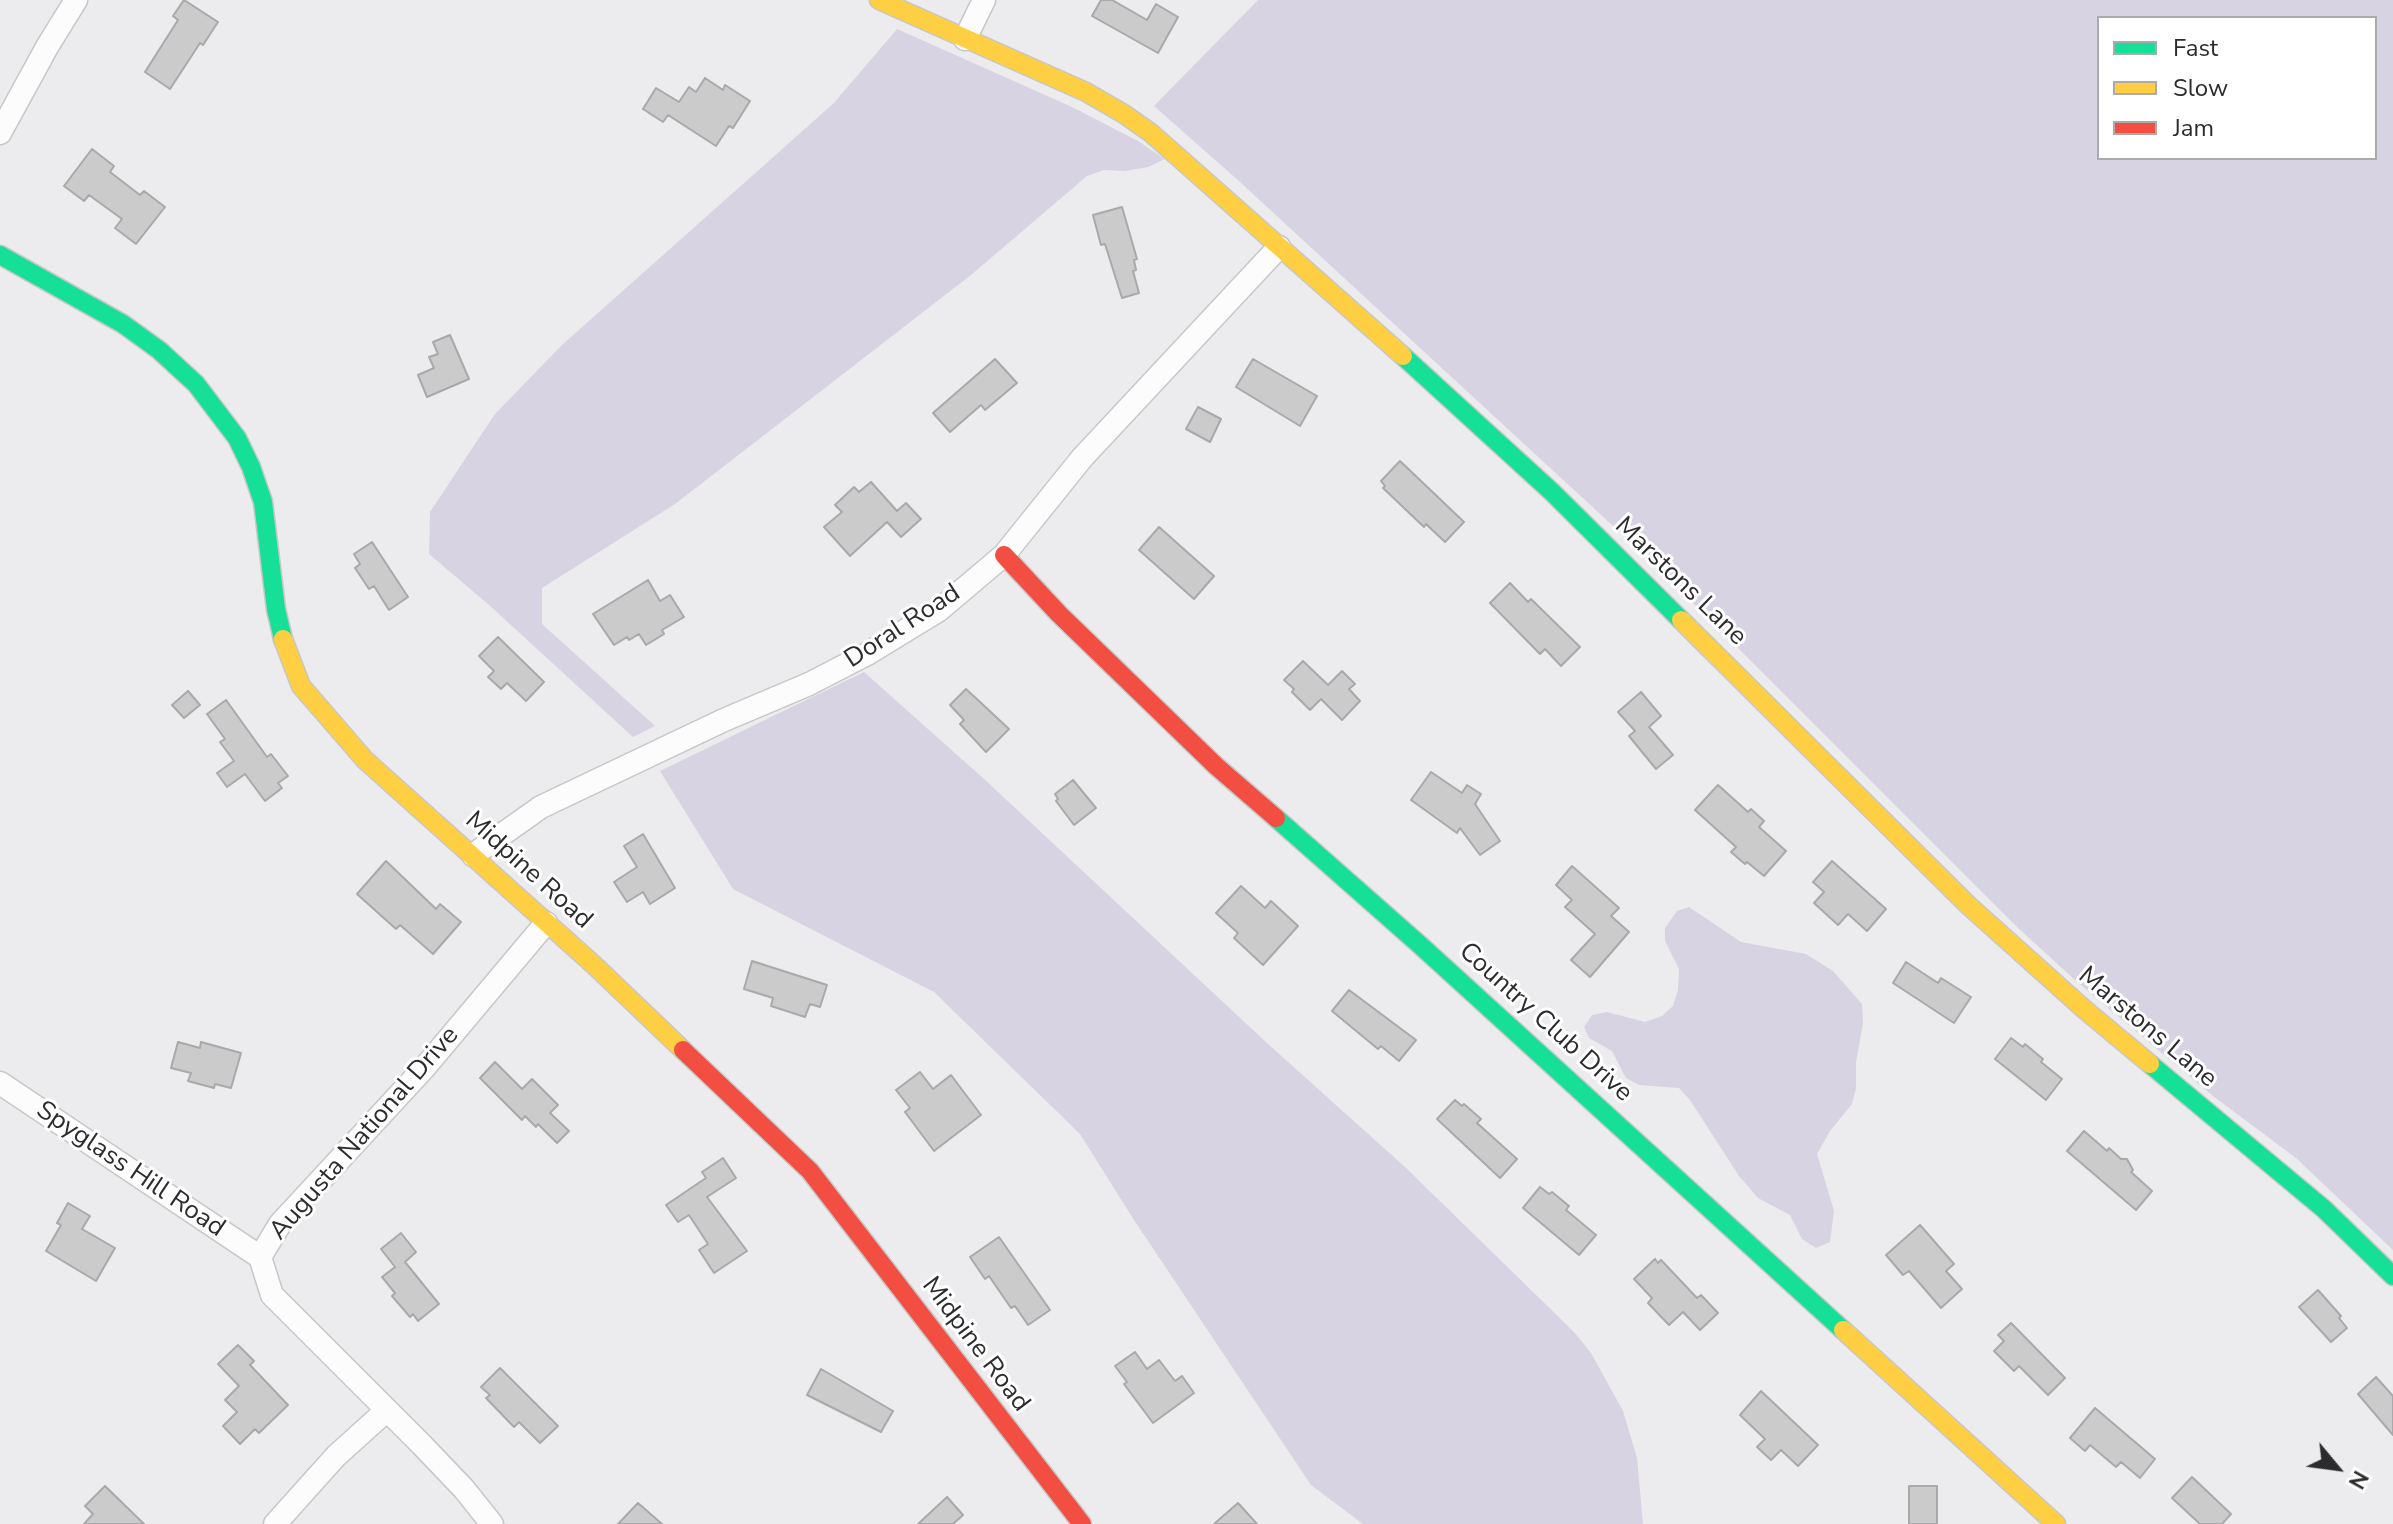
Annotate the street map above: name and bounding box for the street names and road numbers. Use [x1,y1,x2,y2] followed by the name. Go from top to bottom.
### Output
[1608,511,1752,653] street label: Marstons Lane
[839,578,967,676] street label: Doral Road
[458,806,598,936] street label: Midpine Road
[1452,937,1638,1109] street label: Country Club Drive
[2071,961,2223,1095] street label: Marstons Lane
[264,1021,466,1247] street label: Augusta National Drive
[30,1095,230,1245] street label: Spyglass Hill Road
[914,1272,1036,1418] street label: Midpine Road

